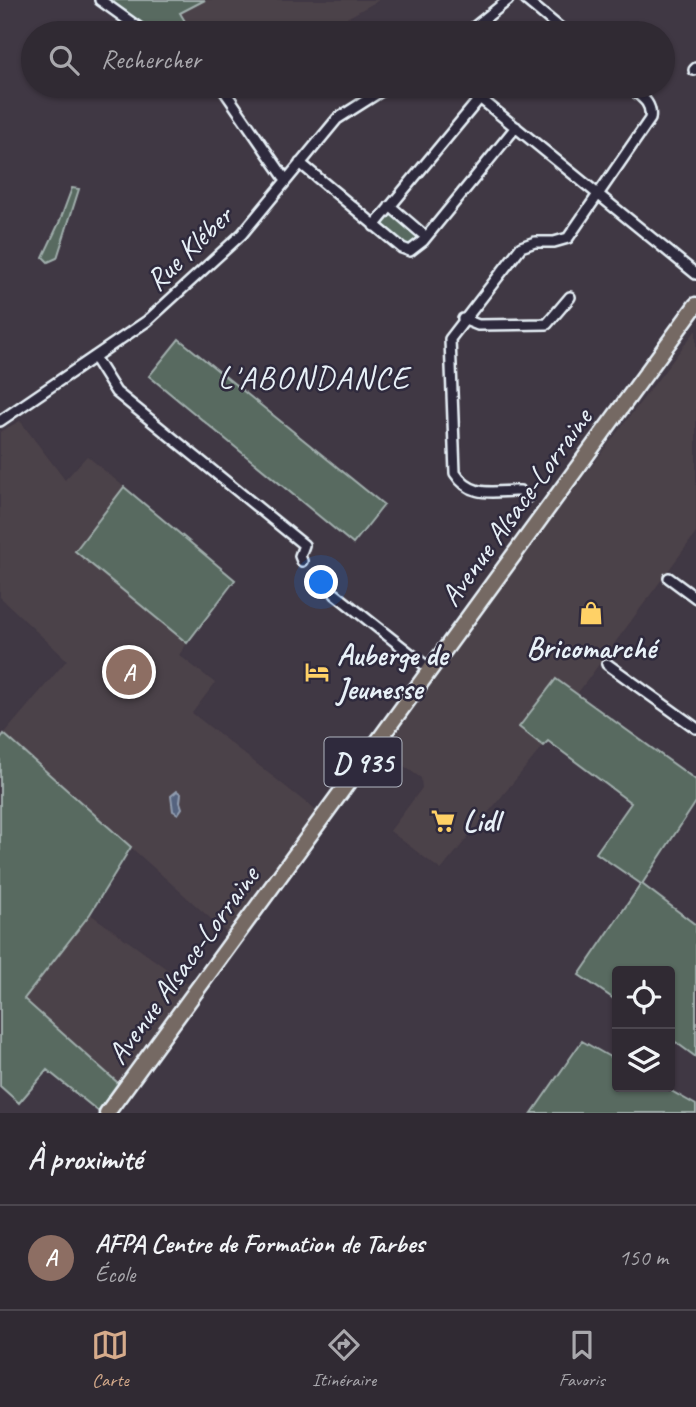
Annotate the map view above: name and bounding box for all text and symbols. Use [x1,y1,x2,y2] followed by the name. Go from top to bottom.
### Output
[21,21,675,98] search box
[45,41,83,79] icon: search
[101,43,201,76] text: Rechercher
[137,196,242,299] street label: Rue Kléber
[218,357,412,398] district label: L'ABONDANCE
[431,399,602,613] street label: Avenue Alsace-Lorraine
[304,565,338,599] your location
[577,599,605,627] shop icon: Bricomarché
[526,629,660,667] place label: Bricomarché
[335,636,450,708] place label: Auberge de Jeunesse
[106,646,152,698] pin: A
[303,658,331,686] hotel icon: Auberge de Jeunesse
[324,738,402,786] road number: D 935
[463,802,505,840] place label: Lidl
[429,807,457,835] supermarket icon: Lidl
[98,857,269,1071] street label: Avenue Alsace-Lorraine
[612,966,675,1092] map controls
[612,966,675,1029] button: locate
[612,1029,675,1092] button: layers
[28,1140,142,1178] text: À proximité
[95,1227,424,1260] text: AFPA Centre de Formation de Tarbes
[45,1243,57,1272] text: A
[619,1243,668,1272] text: 150 m
[95,1260,135,1289] text: École
[91,1326,129,1392] tab: Carte
[312,1326,376,1392] tab: Itinéraire
[559,1326,605,1392] tab: Favoris

